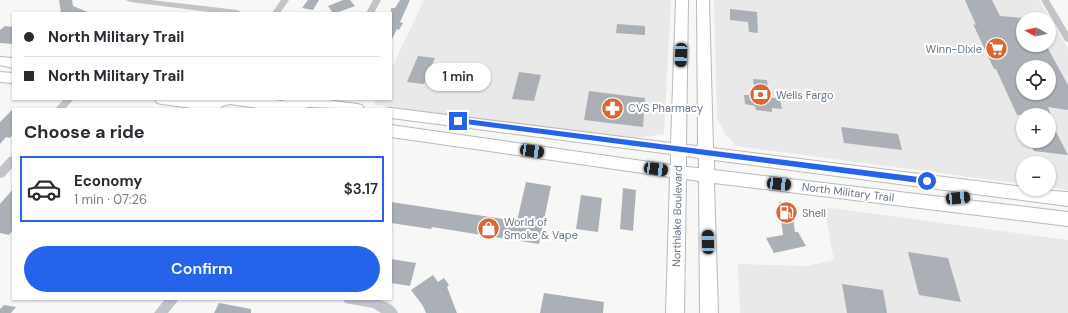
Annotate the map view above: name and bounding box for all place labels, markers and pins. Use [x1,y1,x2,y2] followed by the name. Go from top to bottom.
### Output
[984,36,1010,62] supermarket icon: Winn-Dixie
[926,42,982,56] place label: Winn-Dixie
[748,82,774,108] bank icon: Wells Fargo
[776,88,834,102] place label: Wells Fargo
[599,95,625,121] pharmacy icon: CVS Pharmacy
[628,101,703,115] place label: CVS Pharmacy
[773,200,799,226] fuel station icon: Shell
[802,206,826,220] place label: Shell
[475,215,501,241] shop icon: World of Smoke & Vape
[504,215,578,242] place label: World of Smoke & Vape

